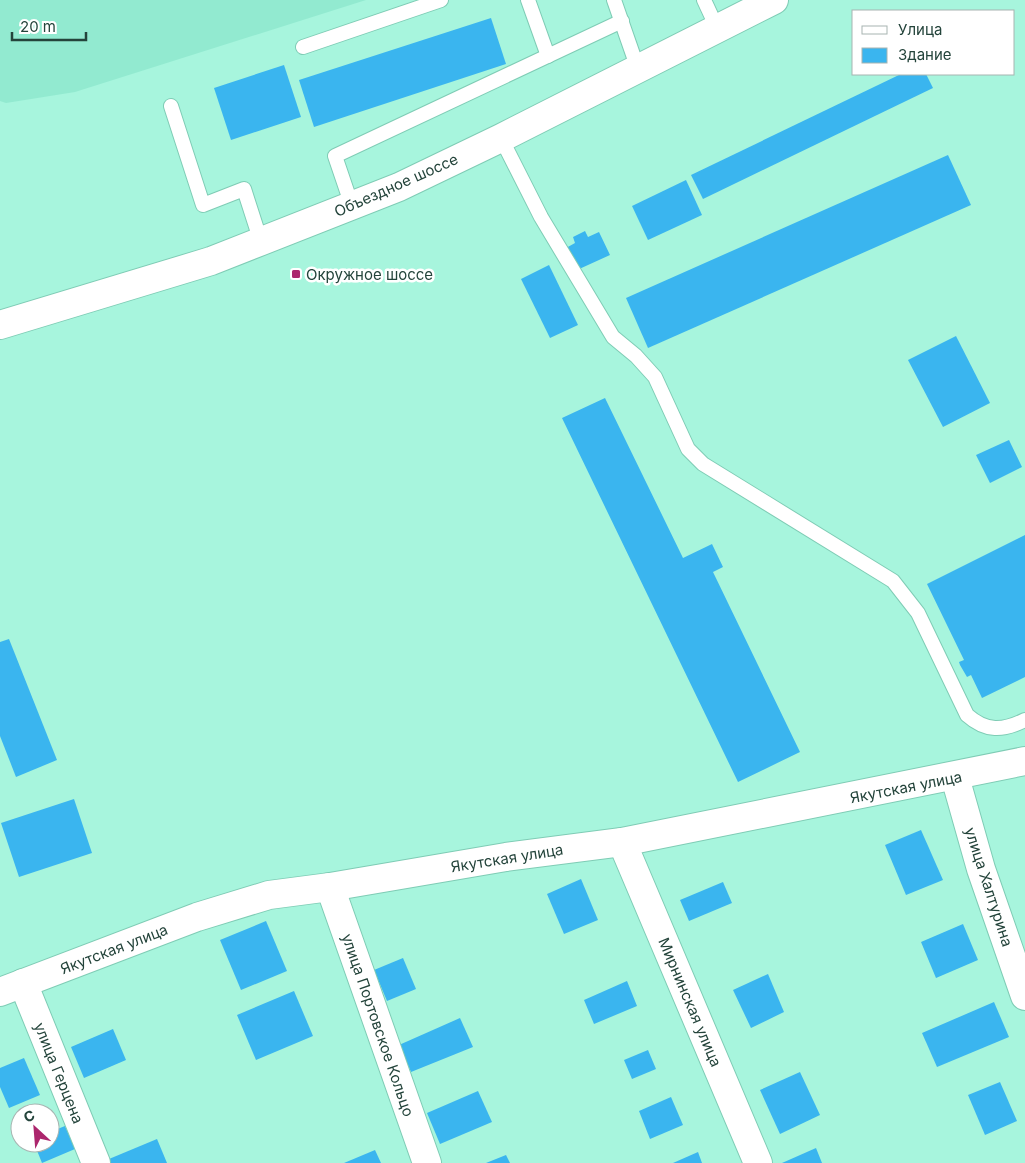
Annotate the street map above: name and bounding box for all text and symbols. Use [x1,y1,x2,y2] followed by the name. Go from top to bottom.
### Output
[12,10,86,42] scale bar
[852,10,1015,75] legend
[20,17,56,36] text: 20 m
[898,20,942,39] text: Улица
[898,45,952,64] text: Здание
[331,149,461,221] street label: Объездное шоссе
[306,265,433,284] place label: Окружное шоссе
[290,268,302,280] marker: Окружное шоссе
[849,767,963,807] street label: Якутская улица
[961,825,1017,949] street label: улица Халтурина
[449,840,565,876] street label: Якутская улица
[58,920,170,978] street label: Якутская улица
[338,931,418,1119] street label: улица Портовское Кольцо
[654,935,726,1069] street label: Мирнинская улица
[30,1020,88,1126] street label: улица Герцена
[10,1103,60,1153] north arrow
[21,1106,37,1126] text: С

